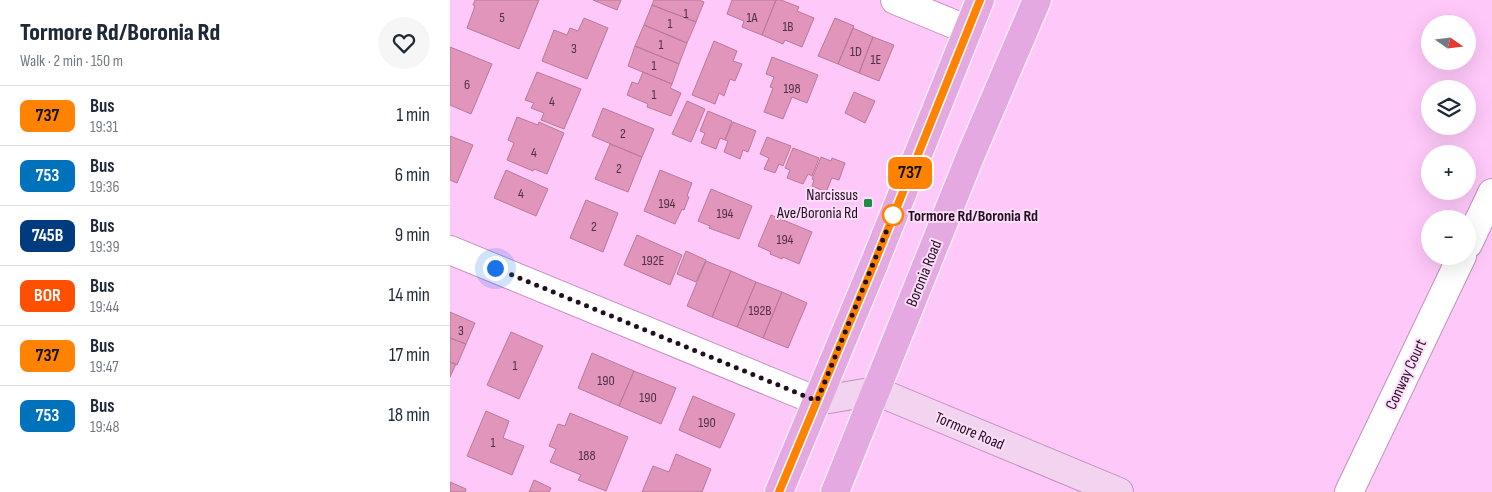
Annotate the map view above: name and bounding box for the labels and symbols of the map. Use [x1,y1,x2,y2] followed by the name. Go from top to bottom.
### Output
[684,5,689,22] house number: 1
[499,9,505,26] house number: 5
[746,9,759,26] house number: 1A
[668,15,673,32] house number: 1
[1421,15,1476,70] north arrow
[782,18,794,35] house number: 1B
[659,36,664,53] house number: 1
[571,40,577,57] house number: 3
[850,43,862,60] house number: 1D
[871,51,882,68] house number: 1E
[652,57,657,74] house number: 1
[464,76,470,93] house number: 6
[783,80,801,97] house number: 198
[652,86,657,103] house number: 1
[549,93,555,110] house number: 4
[620,125,626,142] house number: 2
[531,144,537,161] house number: 4
[881,157,939,189] line badge: 737
[616,160,622,177] house number: 2
[518,185,524,202] house number: 4
[776,186,858,223] place label: Narcissus Ave/Boronia Rd
[659,195,676,212] house number: 194
[862,197,874,209] marker: Narcissus Ave/Boronia Rd
[882,204,904,226] marker: Tormore Rd/Boronia Rd
[717,205,734,222] house number: 194
[908,207,1038,226] place label: Tormore Rd/Boronia Rd
[591,218,597,235] house number: 2
[777,231,794,248] house number: 194
[902,238,946,310] street label: Boronia Road
[642,252,665,269] house number: 192E
[483,256,508,281] your location
[748,302,772,319] house number: 192B
[458,322,464,339] house number: 3
[1382,336,1431,413] street label: Conway Court
[513,357,518,374] house number: 1
[597,372,615,389] house number: 190
[639,389,657,406] house number: 190
[932,408,1007,454] street label: Tormore Road
[698,414,716,431] house number: 190
[491,434,496,451] house number: 1
[578,447,596,464] house number: 188

